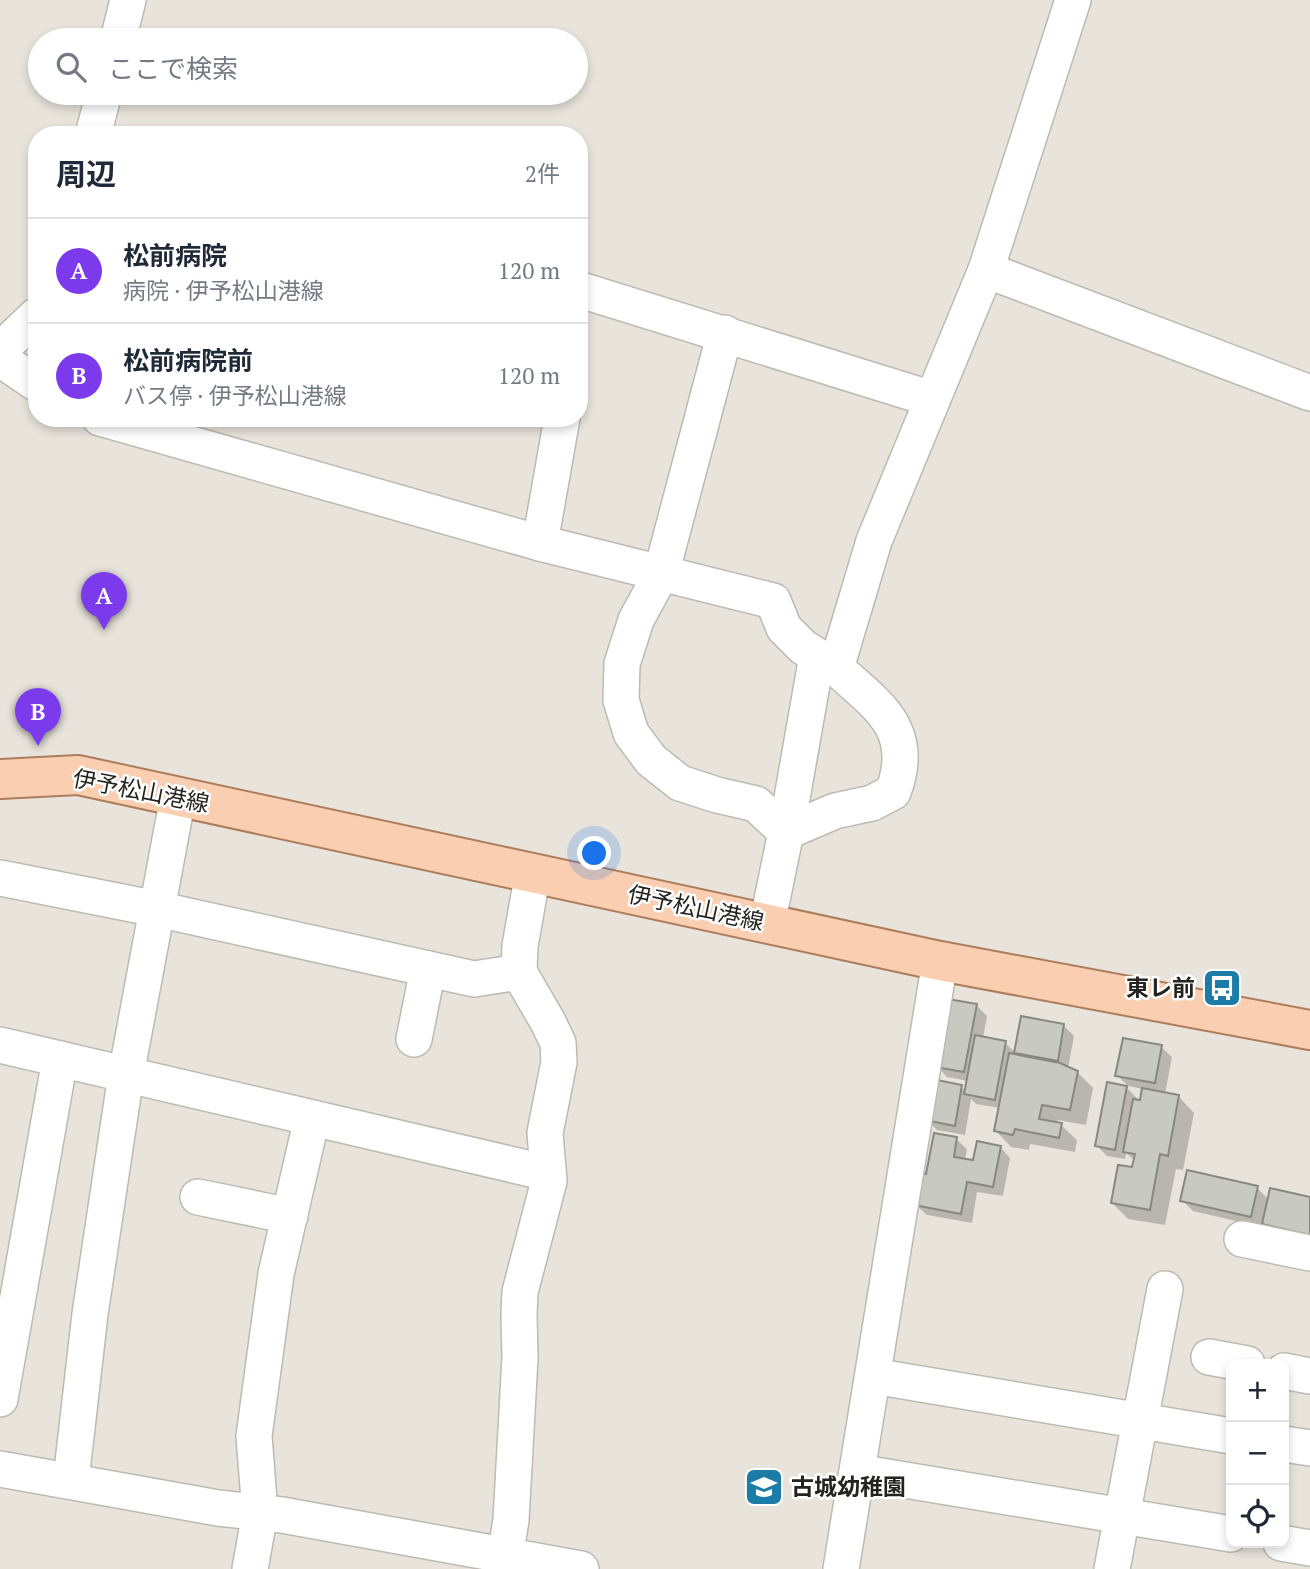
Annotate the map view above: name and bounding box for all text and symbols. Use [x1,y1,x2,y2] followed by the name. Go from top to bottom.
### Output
[28,28,588,105] search box
[52,48,90,86] icon: search
[108,51,238,85] text: ここで検索
[56,154,116,194] text: 周辺
[525,158,560,189] text: 2件
[123,238,227,272] text: 松前病院
[71,255,87,286] text: A
[498,255,560,286] text: 120 m
[123,275,324,306] text: 病院 · 伊予松山港線
[123,343,253,377] text: 松前病院前
[72,360,86,391] text: B
[498,360,560,391] text: 120 m
[123,380,347,411] text: バス停 · 伊予松山港線
[81,572,127,630] pin: A
[15,688,61,746] pin: B
[70,762,212,819] street label: 伊予松山港線
[577,836,611,870] your location
[625,878,767,937] street label: 伊予松山港線
[1201,967,1243,1009] bus stop icon: 東レ前
[1126,972,1195,1003] place label: 東レ前
[1226,1359,1289,1548] map controls
[1226,1359,1289,1422] button: +
[1226,1422,1289,1485] button: −
[743,1466,785,1508] school or university icon: 古城幼稚園
[791,1471,906,1502] place label: 古城幼稚園
[1226,1485,1289,1548] button: locate

